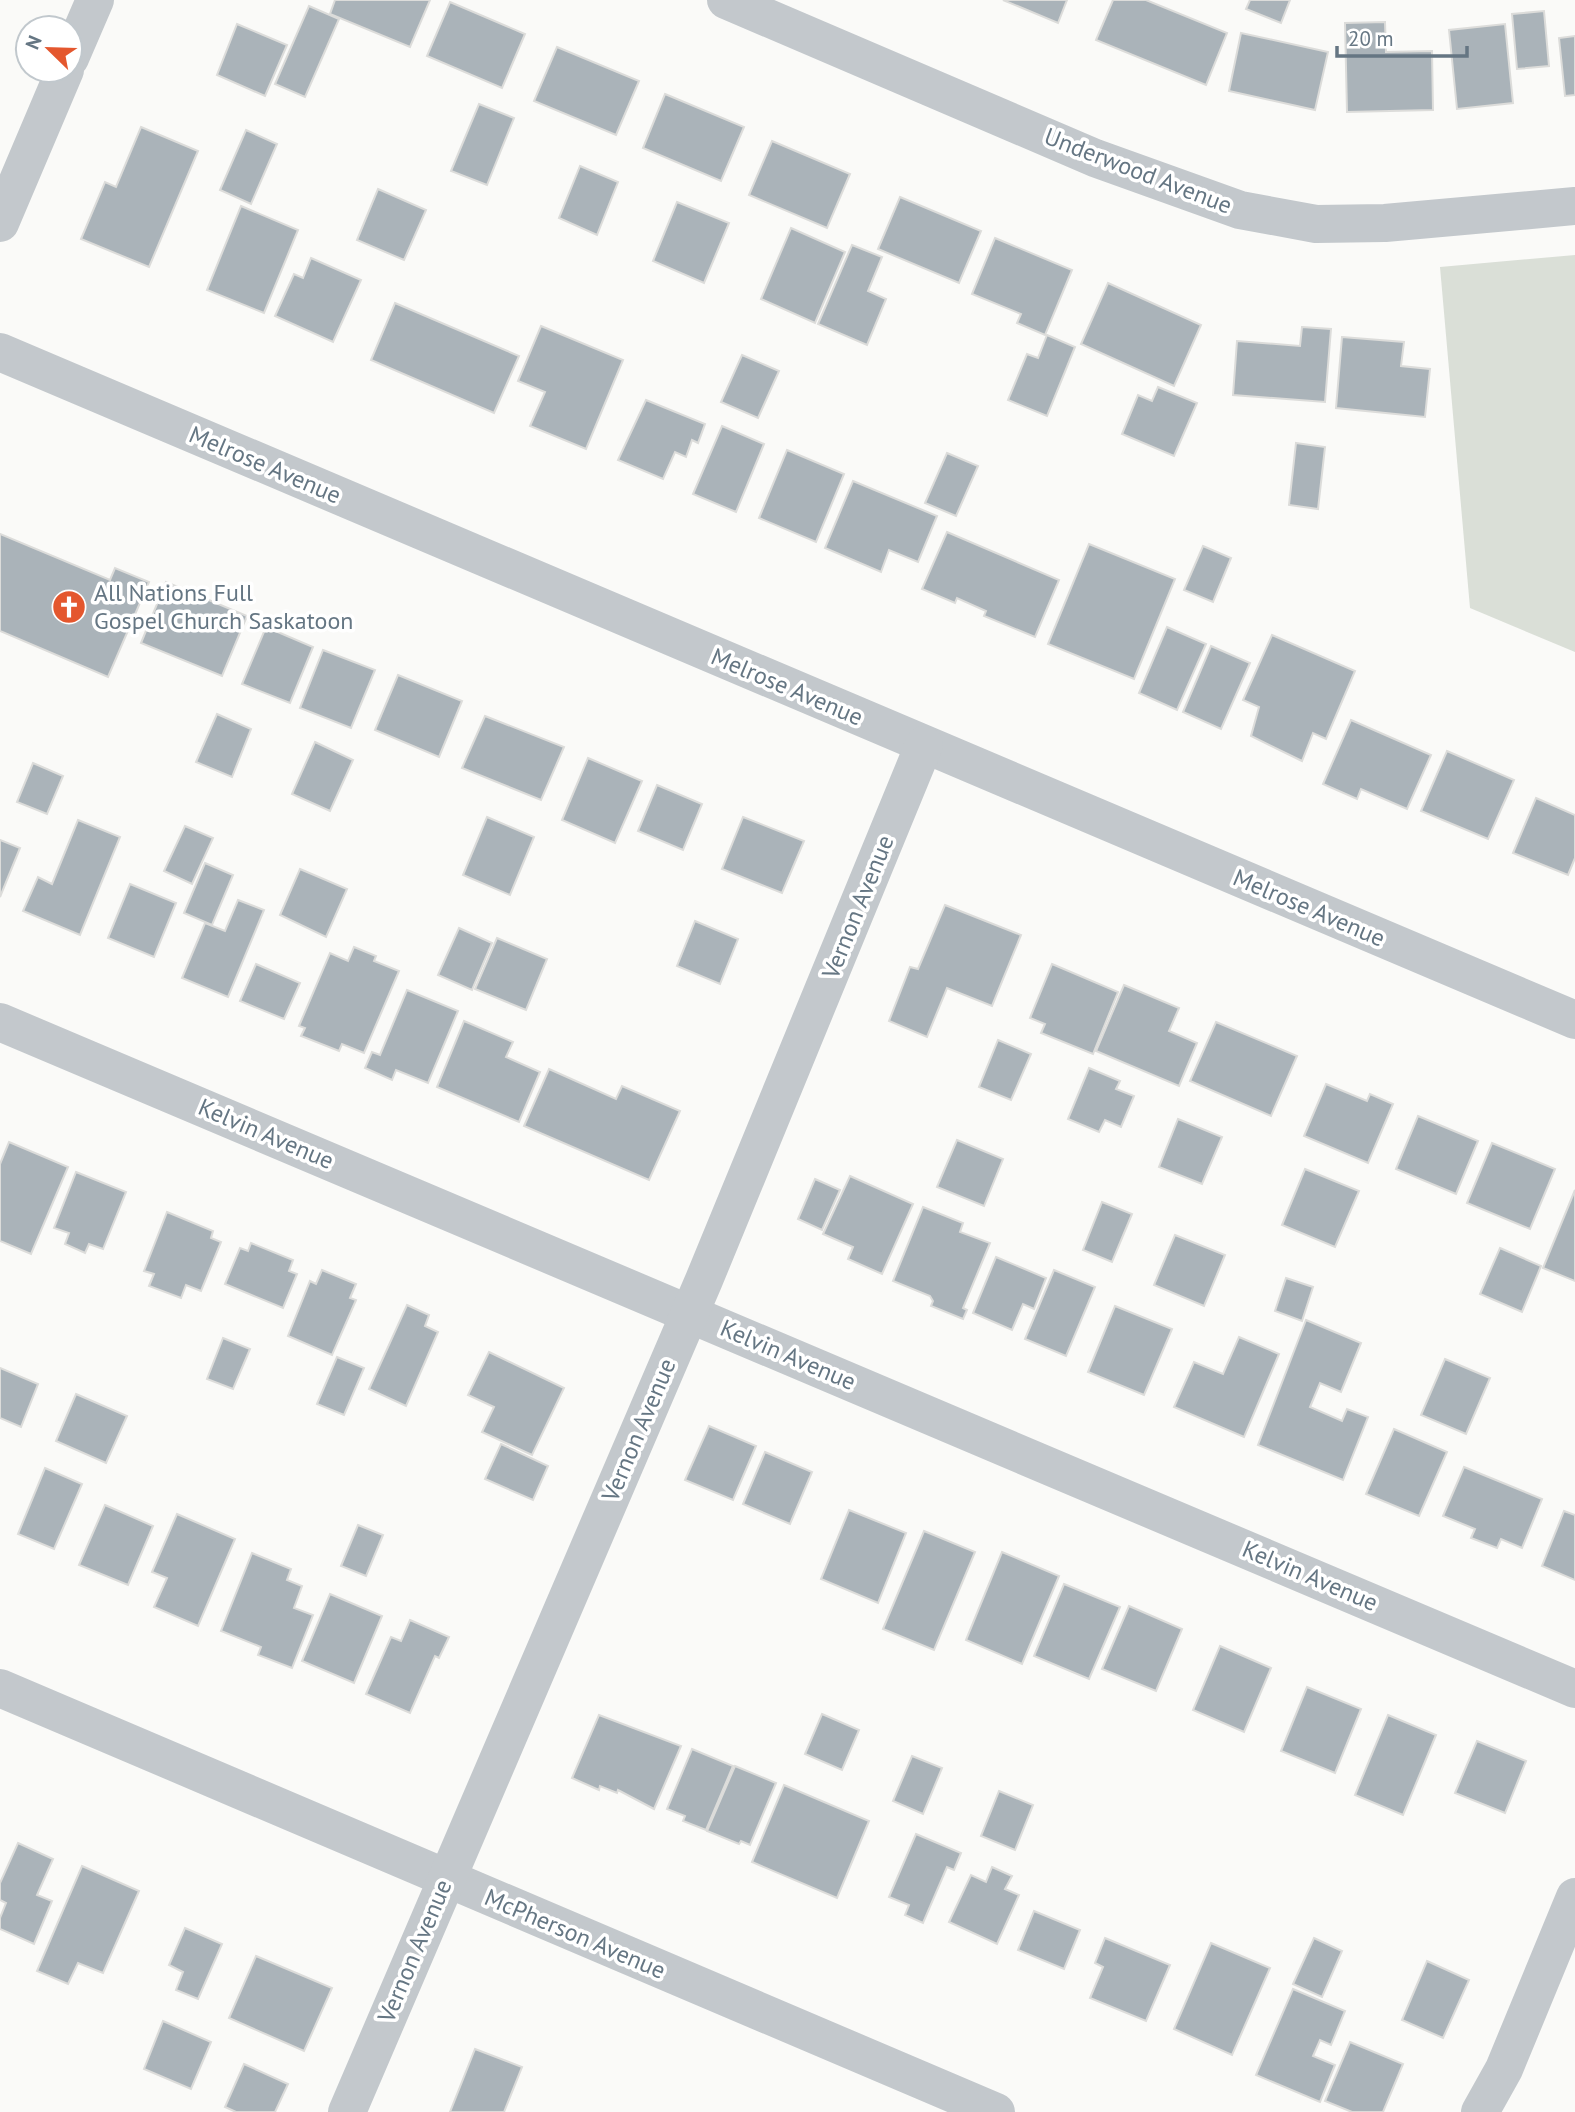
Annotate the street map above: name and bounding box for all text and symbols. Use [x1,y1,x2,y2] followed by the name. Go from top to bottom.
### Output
[14,14,84,84] north arrow
[1337,14,1466,58] scale bar
[1348,25,1394,52] text: 20 m
[20,32,47,53] text: N
[1040,120,1236,221] street label: Underwood Avenue
[185,419,346,510] street label: Melrose Avenue
[94,577,353,636] place label: All Nations Full Gospel Church Saskatoon
[50,588,88,626] church icon: All Nations Full Gospel Church Saskatoon
[707,641,868,732] street label: Melrose Avenue
[814,830,900,984] street label: Vernon Avenue
[1229,862,1390,953] street label: Melrose Avenue
[194,1091,339,1176] street label: Kelvin Avenue
[716,1312,861,1397] street label: Kelvin Avenue
[594,1354,683,1507] street label: Vernon Avenue
[1238,1533,1383,1618] street label: Kelvin Avenue
[370,1875,459,2028] street label: Vernon Avenue
[480,1881,670,1986] street label: McPherson Avenue

